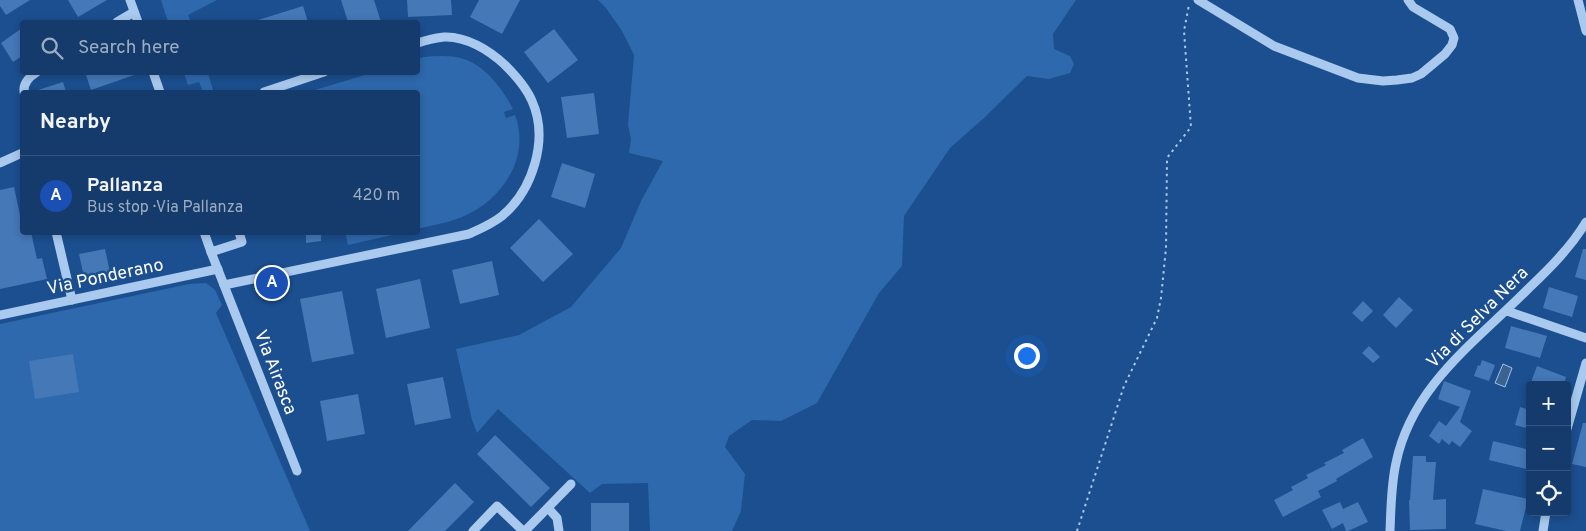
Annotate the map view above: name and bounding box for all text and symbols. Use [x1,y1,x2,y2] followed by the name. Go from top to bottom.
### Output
[20,20,420,75] search box
[38,34,66,62] icon: search
[78,36,180,60] text: Search here
[40,109,111,136] text: Nearby
[87,174,163,198] text: Pallanza
[50,186,62,206] text: A
[353,186,400,206] text: 420 m
[87,198,243,218] text: Bus stop · Via Pallanza
[45,254,166,301] street label: Via Ponderano
[1422,262,1534,374] street label: Via di Selva Nera
[256,264,288,302] pin: A
[248,327,301,418] street label: Via Airasca
[1014,343,1040,369] your location
[1526,381,1571,516] map controls
[1526,381,1571,426] button: +
[1526,426,1571,471] button: −
[1526,471,1571,516] button: locate

